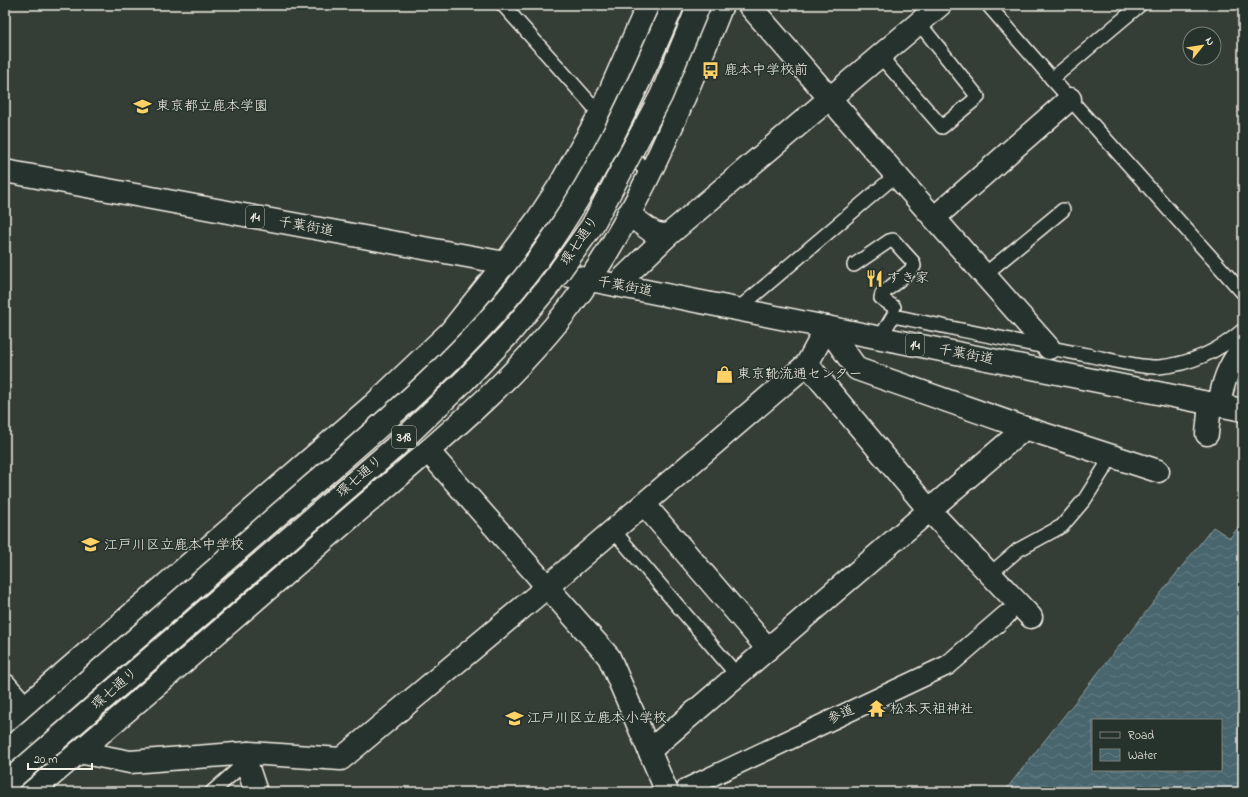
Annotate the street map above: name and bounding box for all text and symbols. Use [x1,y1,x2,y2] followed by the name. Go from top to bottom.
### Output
[1182,26,1222,66] north arrow
[1201,34,1219,49] text: N
[701,60,721,80] bus stop icon: 鹿本中学校前
[724,60,808,81] place label: 鹿本中学校前
[133,96,153,116] school or university icon: 東京都立鹿本学園
[156,96,268,117] place label: 東京都立鹿本学園
[246,206,264,228] road number: 14
[277,212,335,242] street label: 千葉街道
[556,212,604,270] street label: 環七通り
[864,268,884,288] restaurant icon: すき家
[887,268,929,289] place label: すき家
[596,271,654,303] street label: 千葉街道
[906,334,924,356] road number: 14
[937,339,995,371] street label: 千葉街道
[714,364,734,384] shop icon: 東京靴流通センター
[737,364,862,385] place label: 東京靴流通センター
[392,426,416,448] road number: 318
[332,451,388,503] street label: 環七通り
[81,535,101,555] school or university icon: 江戸川区立鹿本中学校
[104,535,244,556] place label: 江戸川区立鹿本中学校
[87,663,143,715] street label: 環七通り
[867,699,887,719] temple icon: 松本天祖神社
[890,699,974,720] place label: 松本天祖神社
[824,700,858,730] street label: 参道
[504,708,524,728] school or university icon: 江戸川区立鹿本小学校
[527,708,667,729] place label: 江戸川区立鹿本小学校
[1092,719,1222,771] legend
[1128,727,1154,745] text: Road
[28,745,92,771] scale bar
[1128,747,1157,765] text: Water
[34,751,57,769] text: 20 m

